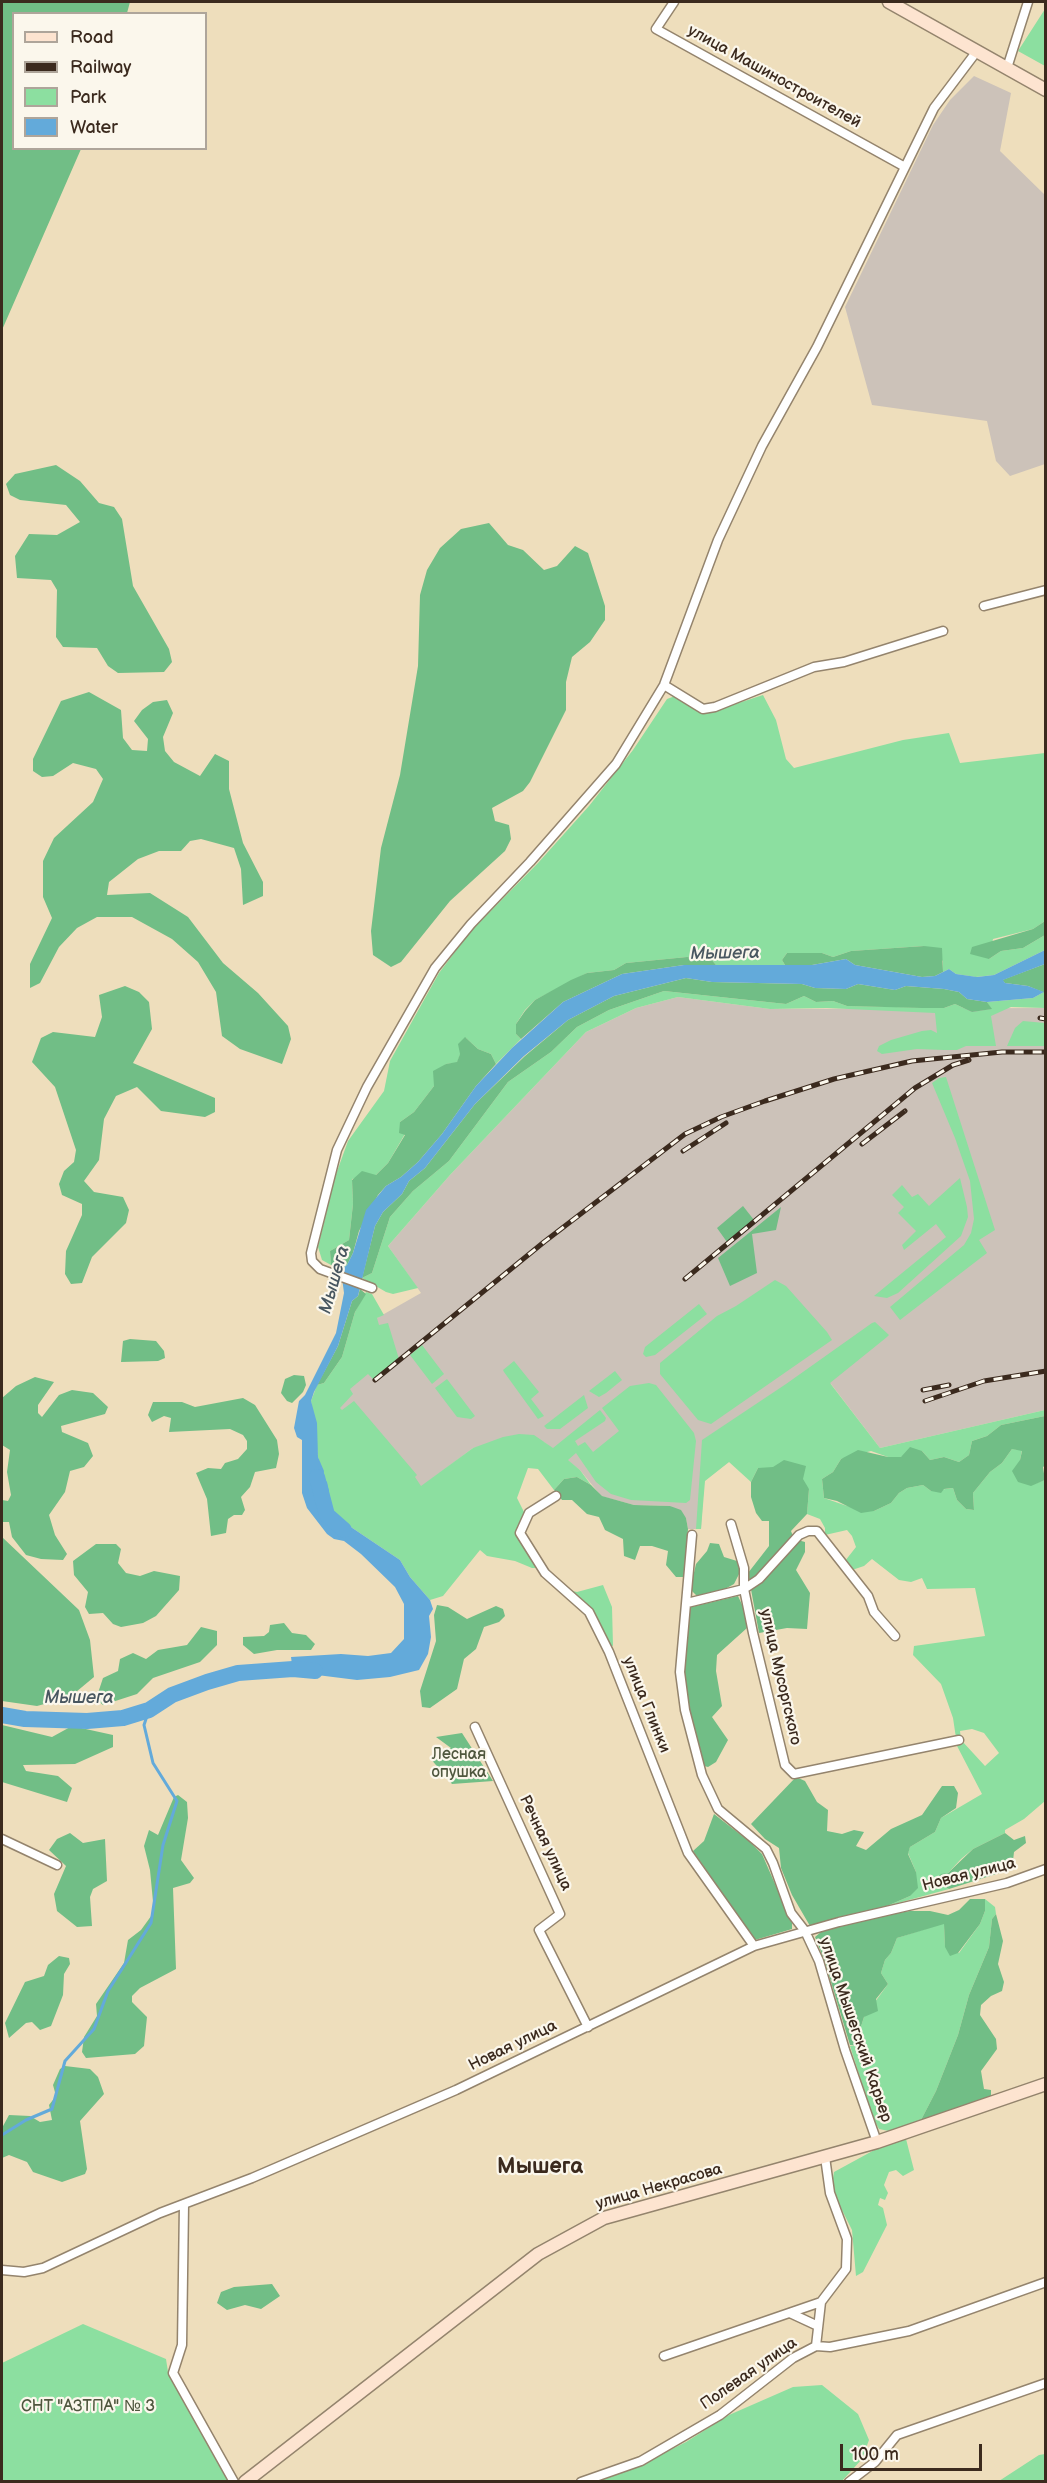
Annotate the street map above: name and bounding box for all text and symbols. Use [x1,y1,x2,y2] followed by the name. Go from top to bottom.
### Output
[12,12,207,150] legend
[684,21,864,133] street label: улица Машиностроителей
[70,27,114,48] text: Road
[70,57,132,78] text: Railway
[70,87,106,108] text: Park
[70,117,118,138] text: Water
[690,943,760,965] water label: Мышега
[315,1244,355,1316] water label: Мышега
[755,1607,805,1747] street label: улица Мусоргского
[618,1654,674,1756] street label: улица Глинки
[44,1687,114,1709] water label: Мышега
[431,1745,487,1783] park label: Лесная опушка
[514,1792,576,1894] street label: Речная улица
[920,1854,1018,1896] street label: Новая улица
[814,1935,896,2125] street label: улица Мышегский Карьер
[466,2016,560,2076] street label: Новая улица
[497,2154,583,2180] district label: Мышега
[594,2160,724,2214] street label: улица Некрасова
[697,2334,801,2414] street label: Полевая улица
[21,2397,155,2417] park label: СНТ "АЗТПА" № 3
[843,2432,986,2470] scale bar
[851,2444,899,2465] text: 100 m

